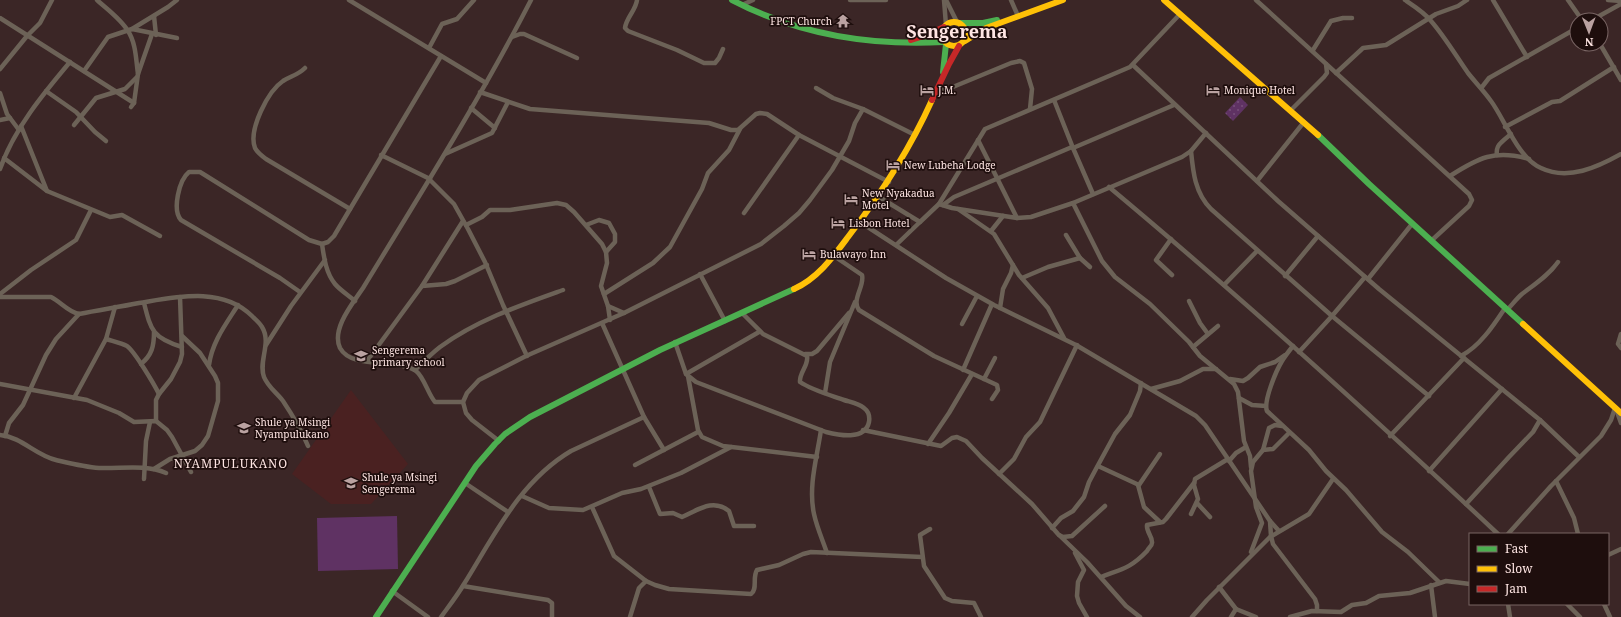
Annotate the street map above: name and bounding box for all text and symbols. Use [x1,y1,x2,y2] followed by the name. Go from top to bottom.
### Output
[1569,12,1609,52] north arrow
[835,13,851,29] temple icon: FPCT Church
[770,14,833,28] place label: FPCT Church
[906,19,1008,43] district label: Sengerema
[1584,35,1594,50] text: N
[919,82,935,98] hotel icon: J.M.
[1205,82,1221,98] hotel icon: Monique Hotel
[937,83,956,97] place label: J.M.
[1224,83,1295,97] place label: Monique Hotel
[885,157,901,173] hotel icon: New Lubeha Lodge
[904,158,996,172] place label: New Lubeha Lodge
[862,186,935,212] place label: New Nyakadua Motel
[843,191,859,207] hotel icon: New Nyakadua Motel
[830,215,846,231] hotel icon: Lisbon Hotel
[849,216,910,230] place label: Lisbon Hotel
[801,246,817,262] hotel icon: Bulawayo Inn
[820,247,887,261] place label: Bulawayo Inn
[372,343,445,369] place label: Sengerema primary school
[353,348,369,364] school or university icon: Sengerema primary school
[255,415,331,441] place label: Shule ya Msingi Nyampulukano
[236,420,252,436] school or university icon: Shule ya Msingi Nyampulukano
[174,455,288,472] district label: NYAMPULUKANO
[362,470,438,496] place label: Shule ya Msingi Sengerema
[343,475,359,491] school or university icon: Shule ya Msingi Sengerema
[1469,533,1609,605] legend
[1505,540,1528,557] text: Fast
[1505,560,1533,577] text: Slow
[1504,580,1527,597] text: Jam

